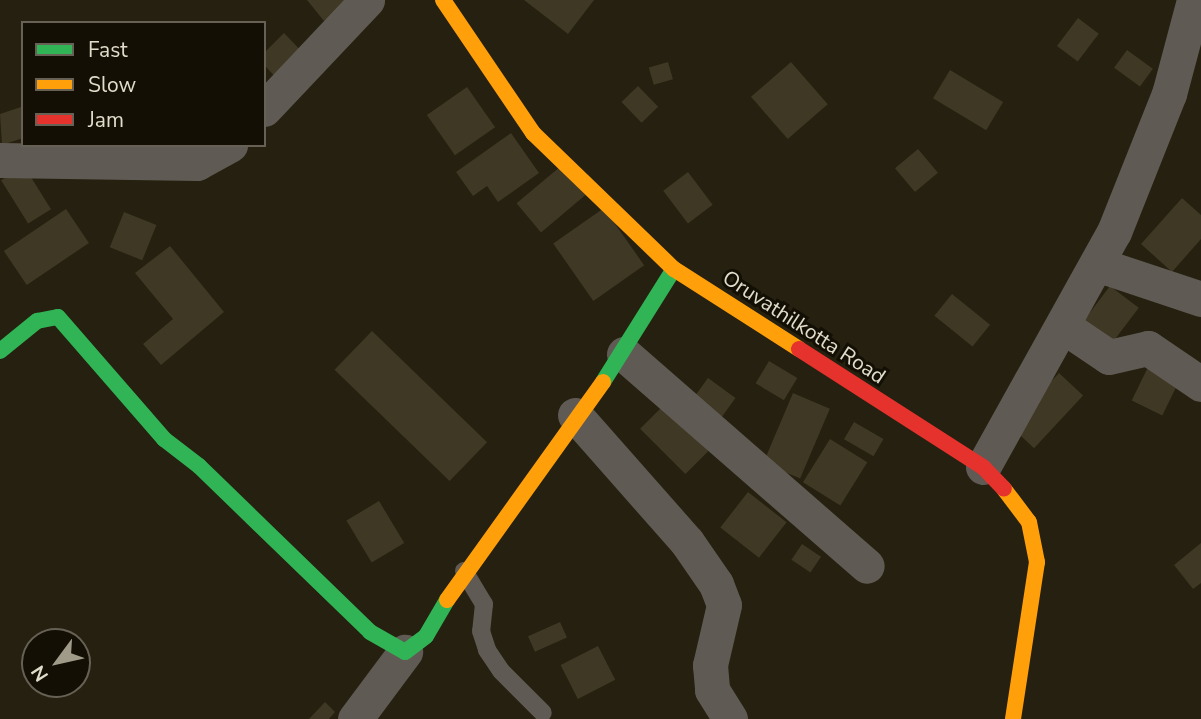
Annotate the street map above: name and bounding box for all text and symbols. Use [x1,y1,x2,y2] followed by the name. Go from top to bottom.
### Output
[21,21,266,147] legend
[88,36,128,64] text: Fast
[88,71,136,99] text: Slow
[88,106,124,134] text: Jam
[718,265,890,389] street label: Oruvathilkotta Road
[21,628,91,698] north arrow
[25,660,55,686] text: N

